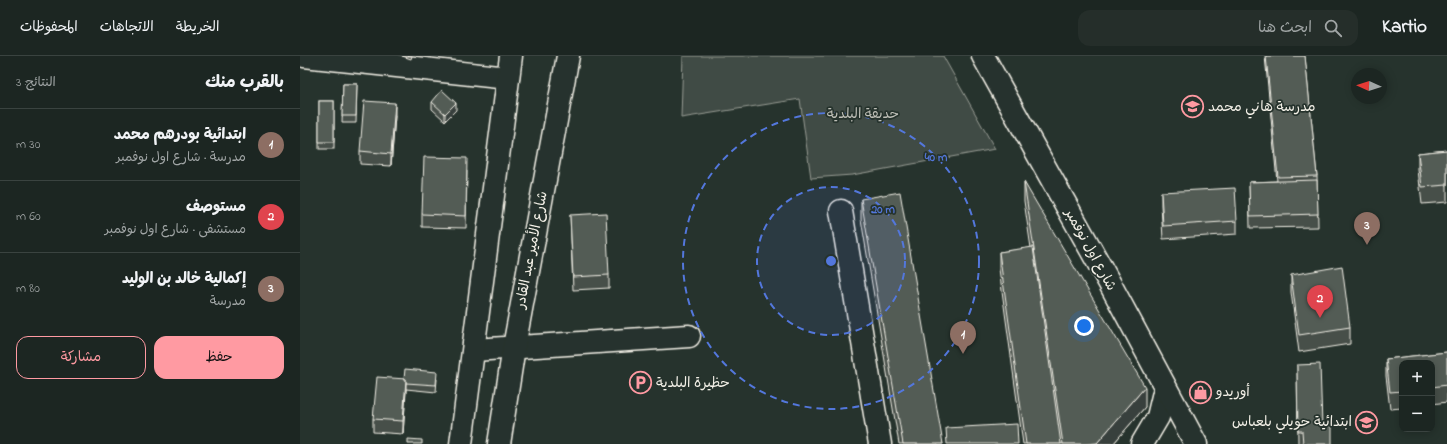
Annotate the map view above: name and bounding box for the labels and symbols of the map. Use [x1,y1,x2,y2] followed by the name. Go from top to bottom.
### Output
[1351,68,1387,104] north arrow
[1180,94,1206,120] school or university icon: مدرسة هاني محمد
[1208,97,1316,119] place label: مدرسة هاني محمد
[827,104,899,125] park label: حديقة البلدية
[924,149,948,167] text: 40 m
[510,190,554,311] street label: شارع الأمير عبد القادر
[870,201,895,219] text: 20 m
[1058,204,1121,295] street label: شارع اول نوفمبر
[1354,212,1380,245] pin: 3
[824,254,838,268] centre of rings
[1307,285,1333,318] pin: 2
[1074,316,1094,336] your location
[950,321,976,354] pin: 1
[628,370,654,396] parking icon: حظيرة البلدية
[656,373,730,394] place label: حظيرة البلدية
[1187,379,1213,405] shop icon: أوريدو
[1215,382,1250,403] place label: أوريدو
[1354,409,1380,435] school or university icon: ابتدائية حويلي بلعباس
[1232,412,1352,434] place label: ابتدائية حويلي بلعباس

